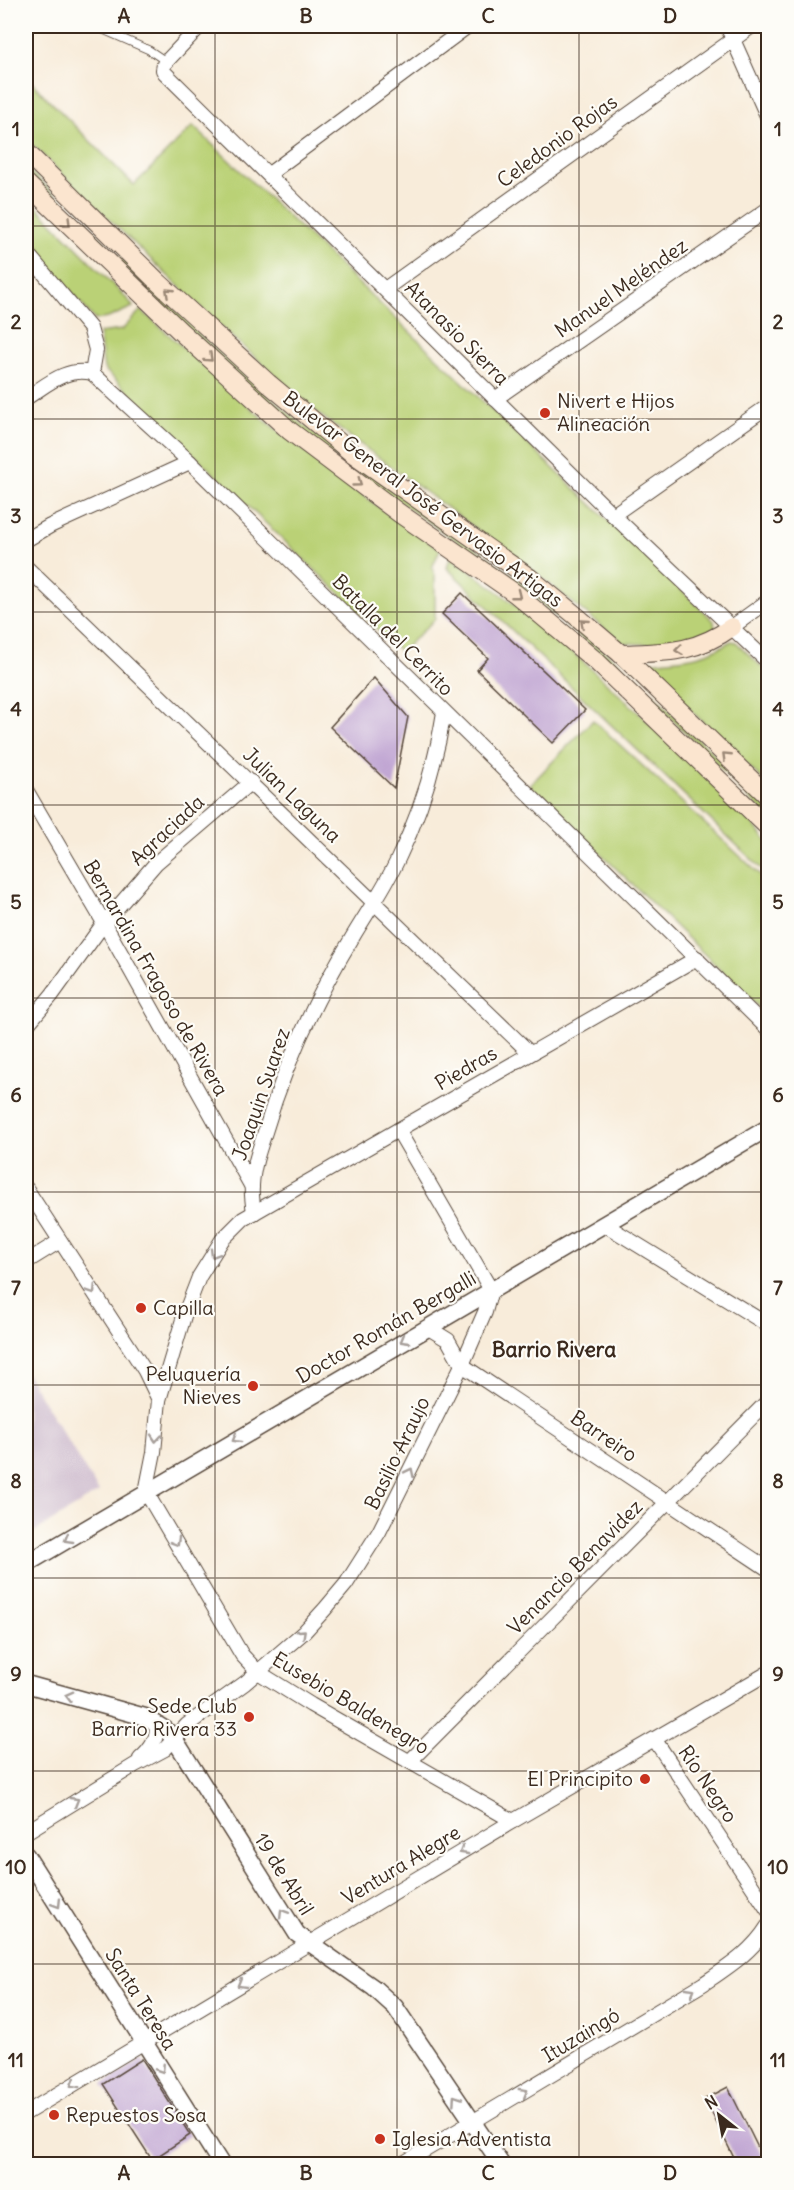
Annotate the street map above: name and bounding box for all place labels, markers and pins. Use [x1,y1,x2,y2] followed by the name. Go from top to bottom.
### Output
[557,388,675,436] place label: Nivert e Hijos Alineación
[538,406,552,420] marker: Nivert e Hijos Alineación
[153,1295,214,1320] place label: Capilla
[134,1301,148,1315] marker: Capilla
[145,1361,241,1409] place label: Peluquería Nieves
[246,1379,260,1393] marker: Peluquería Nieves
[91,1693,237,1741] place label: Sede Club Barrio Rivera 33
[242,1710,256,1724] marker: Sede Club Barrio Rivera 33
[527,1766,633,1791] place label: El Principito
[638,1772,652,1786] marker: El Principito
[66,2102,207,2127] place label: Repuestos Sosa
[47,2108,61,2122] marker: Repuestos Sosa
[392,2126,551,2151] place label: Iglesia Adventista
[373,2132,387,2146] marker: Iglesia Adventista

